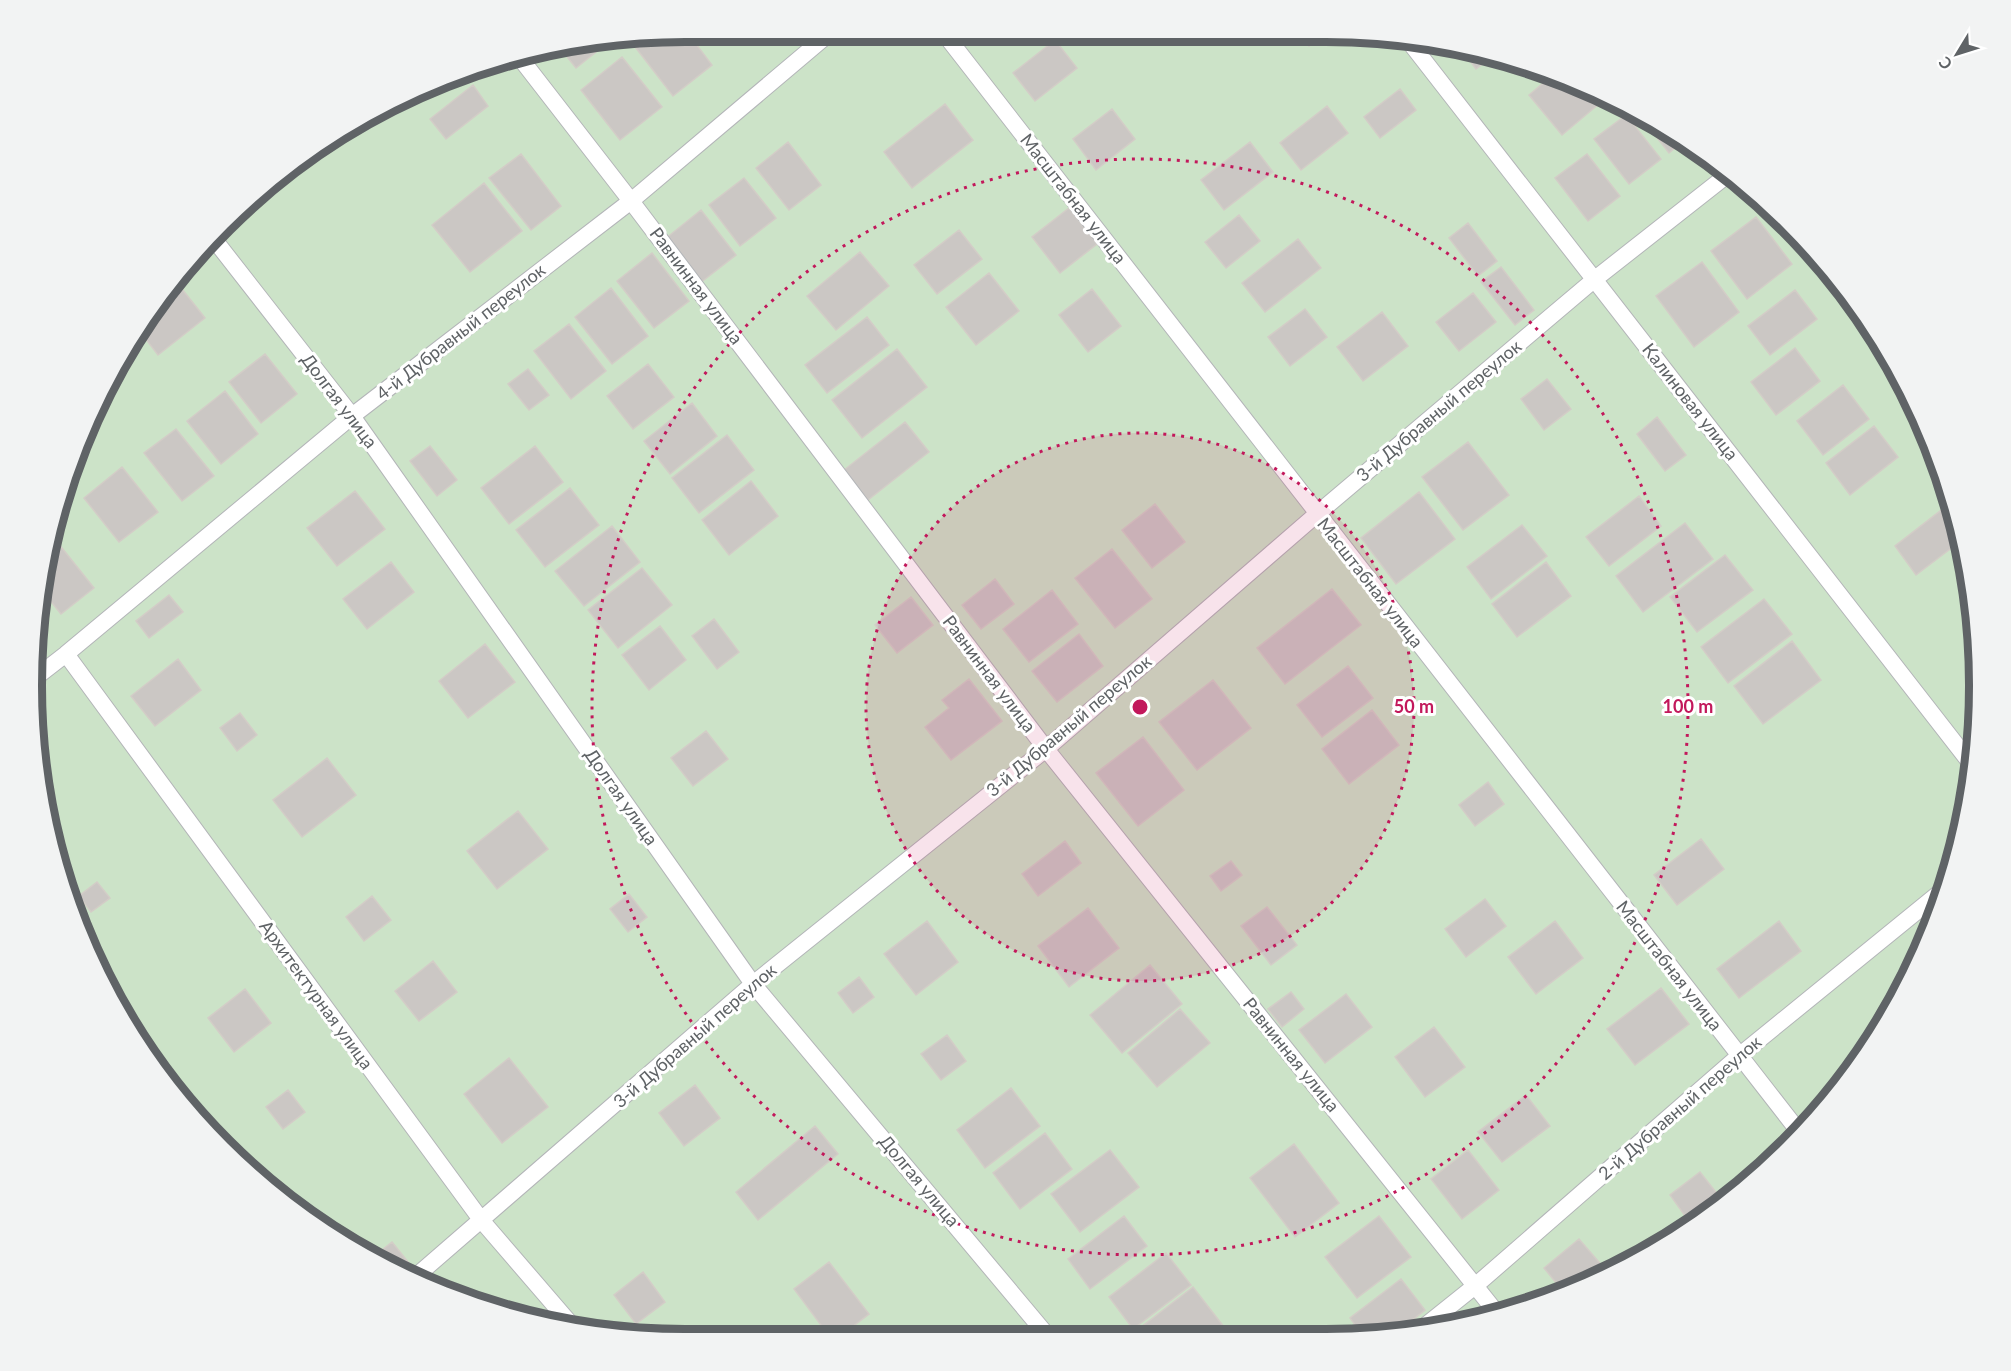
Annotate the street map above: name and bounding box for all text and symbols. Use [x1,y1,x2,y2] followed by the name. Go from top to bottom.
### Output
[1927,24,1987,84] north arrow
[1934,53,1956,74] text: С
[1016,129,1131,268] street label: Масштабная улица
[646,223,748,348] street label: Равнинная улица
[371,258,550,404] street label: 4-й Дубравный переулок
[1351,334,1526,486] street label: 3-й Дубравный переулок
[1638,338,1743,464] street label: Калиновая улица
[297,349,383,452] street label: Долгая улица
[1313,513,1428,652] street label: Масштабная улица
[939,611,1041,736] street label: Равнинная улица
[981,649,1156,801] street label: 3-й Дубравный переулок
[1394,695,1434,717] text: 50 m
[1663,695,1713,717] text: 100 m
[1130,697,1150,717] centre of rings
[580,744,663,849] street label: Долгая улица
[1612,896,1727,1035] street label: Масштабная улица
[255,916,378,1073] street label: Архитектурная улица
[608,958,781,1112] street label: 3-й Дубравный переулок
[1239,993,1345,1116] street label: Равнинная улица
[1593,1030,1766,1184] street label: 2-й Дубравный переулок
[875,1130,965,1231] street label: Долгая улица

